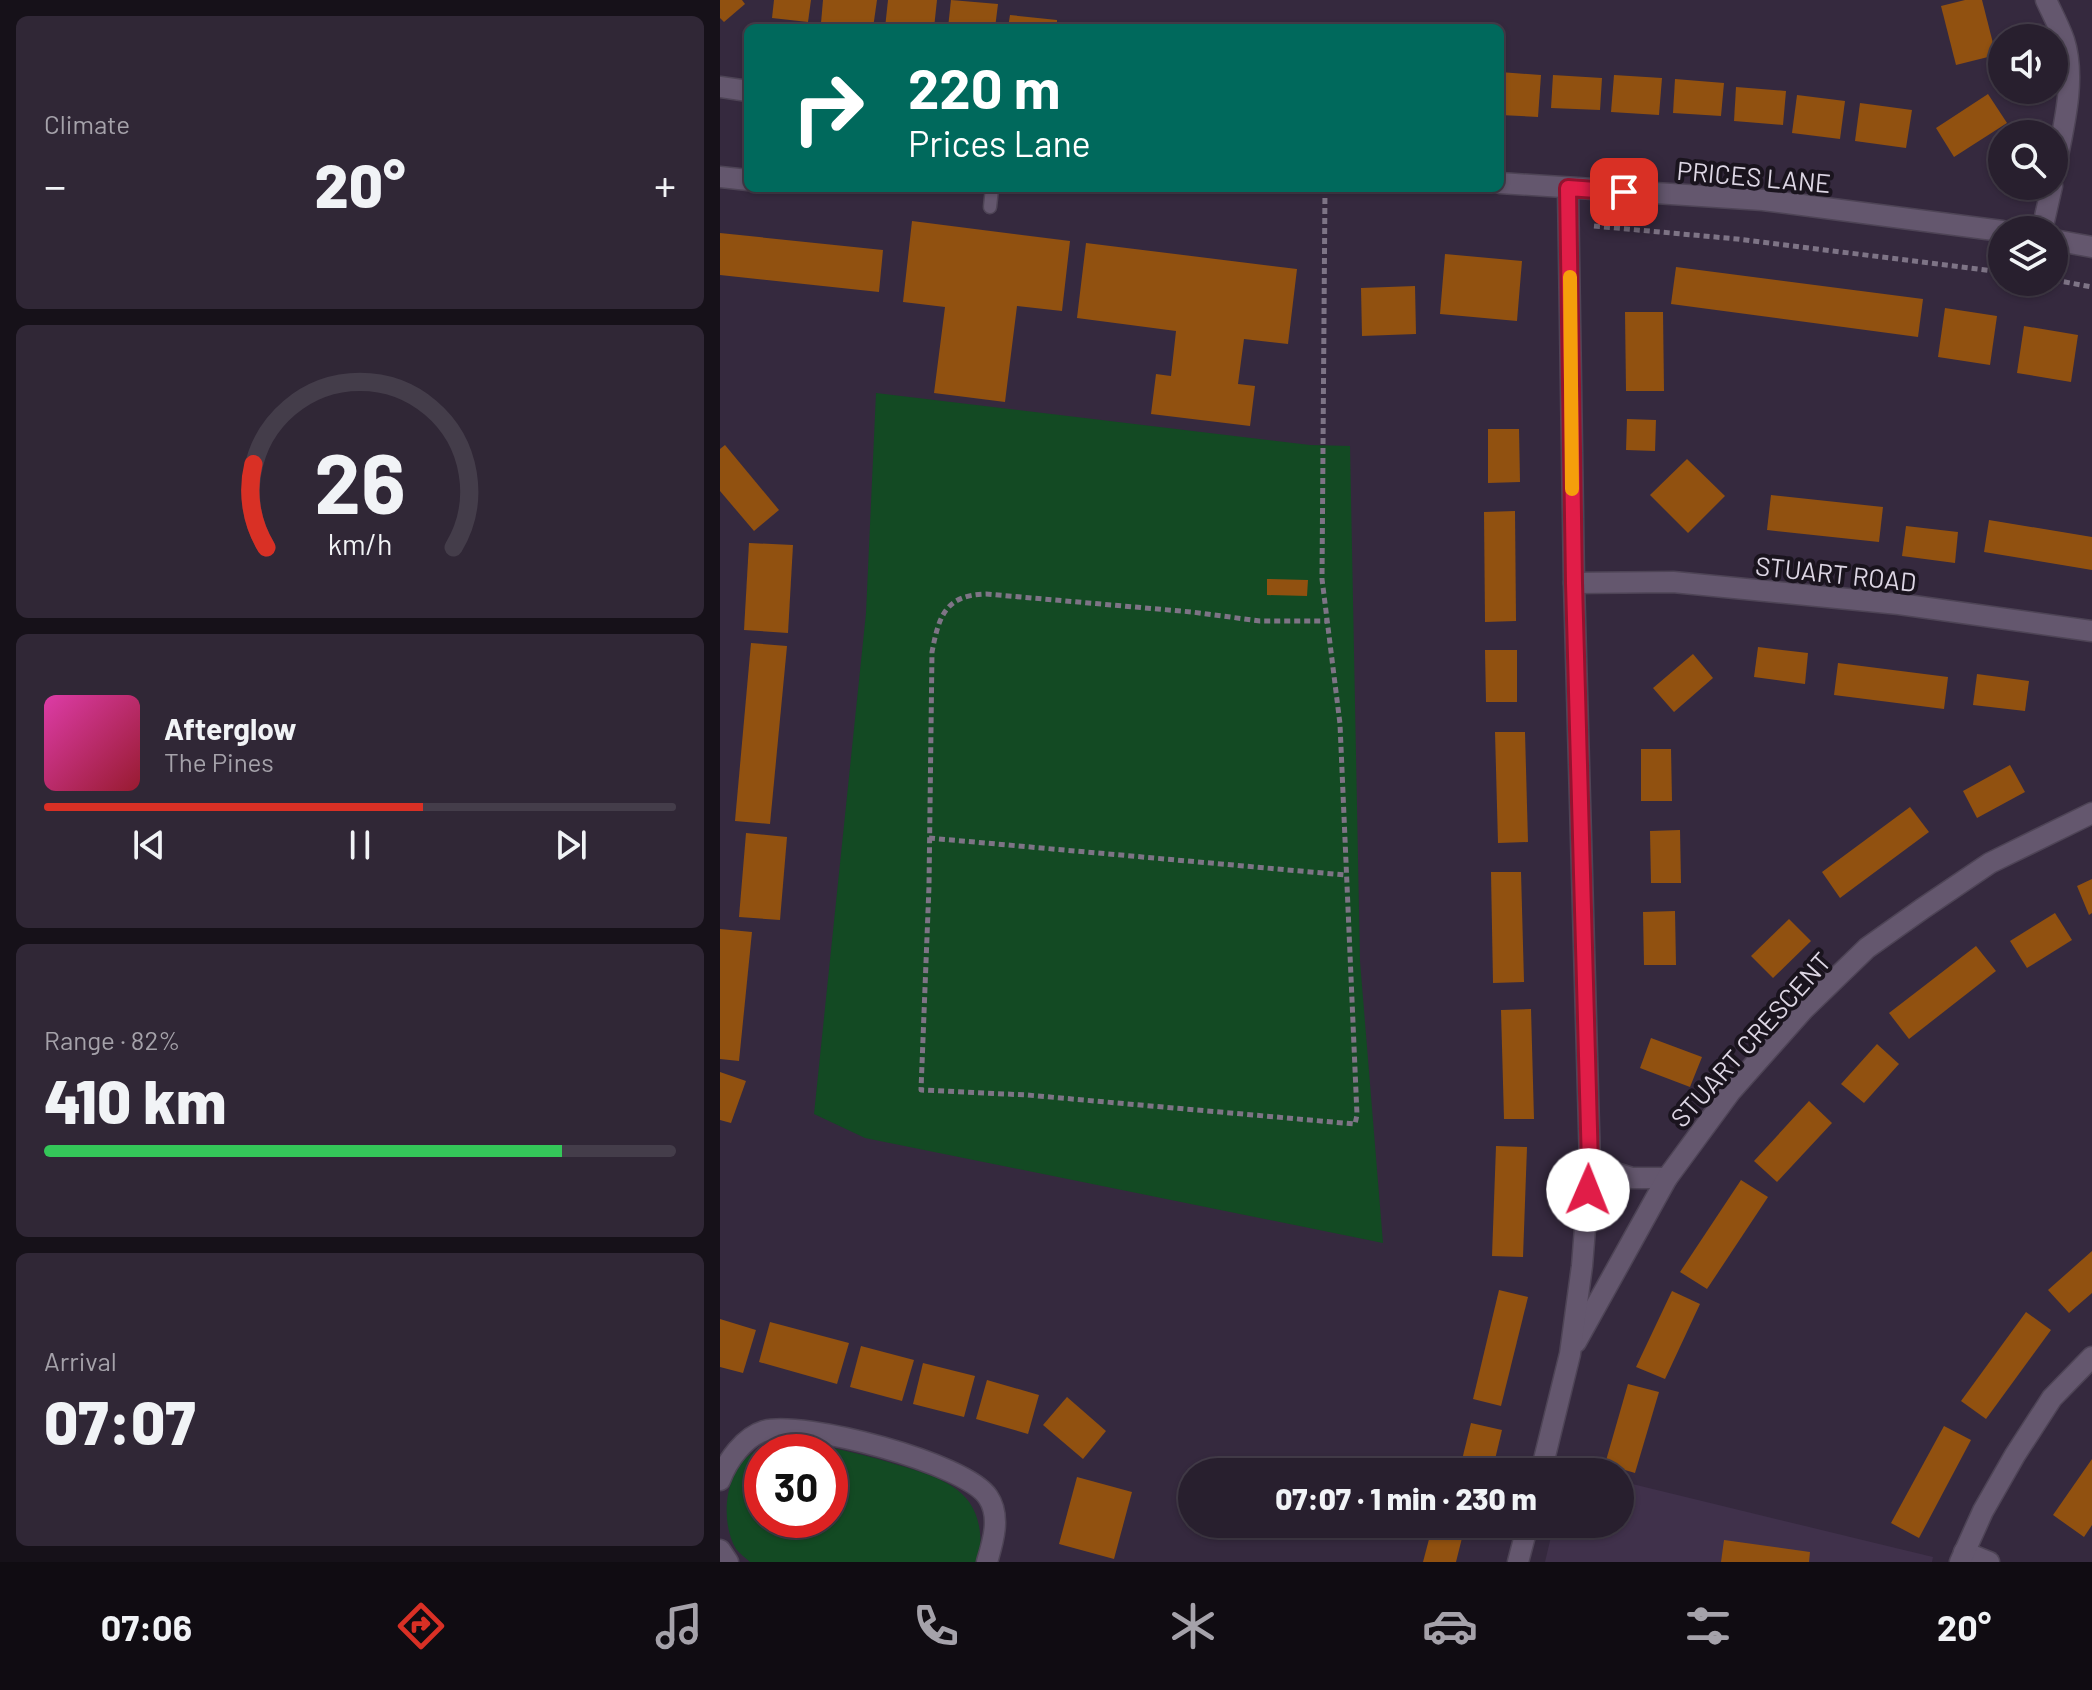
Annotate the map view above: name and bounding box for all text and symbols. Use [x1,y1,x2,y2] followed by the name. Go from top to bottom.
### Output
[1988,24,2068,296] map controls
[1988,24,2068,104] button: sound
[908,53,1061,120] text: 220 m
[776,56,880,160] icon: right
[44,108,130,139] text: Climate
[1988,120,2068,200] button: search
[908,121,1091,164] text: Prices Lane
[315,148,405,220] text: 20°
[1676,154,1832,198] street label: PRICES LANE
[44,158,66,211] text: −
[654,158,676,211] text: +
[1590,158,1658,226] pin
[1602,170,1646,214] icon: arrive
[1988,216,2068,296] button: layers
[314,430,406,530] text: 26
[328,526,392,561] text: km/h
[1754,549,1918,597] street label: STUART ROAD
[164,710,297,746] text: Afterglow
[164,746,274,777] text: The Pines
[127,823,171,867] icon: previous
[338,823,382,867] icon: pause
[549,823,593,867] icon: next
[1663,945,1837,1133] street label: STUART CRESCENT
[44,1024,180,1055] text: Range · 82%
[44,1064,226,1136] text: 410 km
[1546,1148,1630,1232] position arrow
[44,1345,117,1376] text: Arrival
[44,1385,195,1457] text: 07:07
[744,1434,848,1538] speed limit sign: 30
[1275,1480,1537,1516] text: 07:07 · 1 min · 230 m
[393,1598,449,1654] icon: directions
[651,1598,707,1654] icon: music
[908,1598,964,1654] icon: phone
[1165,1598,1221,1654] icon: climate
[1422,1598,1478,1654] icon: car
[1680,1598,1736,1654] icon: filters
[101,1605,192,1648] text: 07:06
[1937,1605,1991,1648] text: 20°

